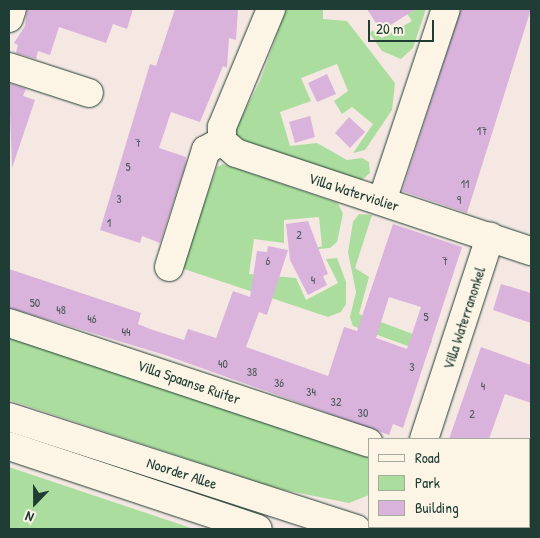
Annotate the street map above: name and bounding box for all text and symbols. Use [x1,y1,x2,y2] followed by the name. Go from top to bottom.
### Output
[370,10,436,42] scale bar
[376,18,403,39] text: 20 m
[477,124,487,138] house number: 17
[135,136,141,150] house number: 7
[125,160,131,174] house number: 5
[306,169,402,215] street label: Villa Waterviolier
[461,177,469,191] house number: 11
[116,192,122,206] house number: 3
[457,193,461,207] house number: 9
[107,216,111,230] house number: 1
[296,228,302,242] house number: 2
[266,254,270,268] house number: 6
[442,254,448,268] house number: 7
[439,264,489,372] street label: Villa Waterranonkel
[311,273,315,287] house number: 4
[30,296,40,310] house number: 50
[56,303,66,317] house number: 48
[423,310,429,324] house number: 5
[87,312,97,326] house number: 46
[122,325,130,339] house number: 44
[135,356,243,408] street label: Villa Spaanse Ruiter
[218,357,228,371] house number: 40
[409,360,415,374] house number: 3
[247,365,257,379] house number: 38
[274,376,284,390] house number: 36
[481,379,485,393] house number: 4
[306,385,316,399] house number: 34
[331,395,341,409] house number: 32
[358,406,368,420] house number: 30
[469,407,475,421] house number: 2
[368,438,530,528] legend
[415,447,440,468] text: Road
[145,453,219,493] street label: Noorder Allee
[415,472,440,493] text: Park
[10,478,60,528] north arrow
[415,497,459,518] text: Building
[22,507,36,528] text: N

